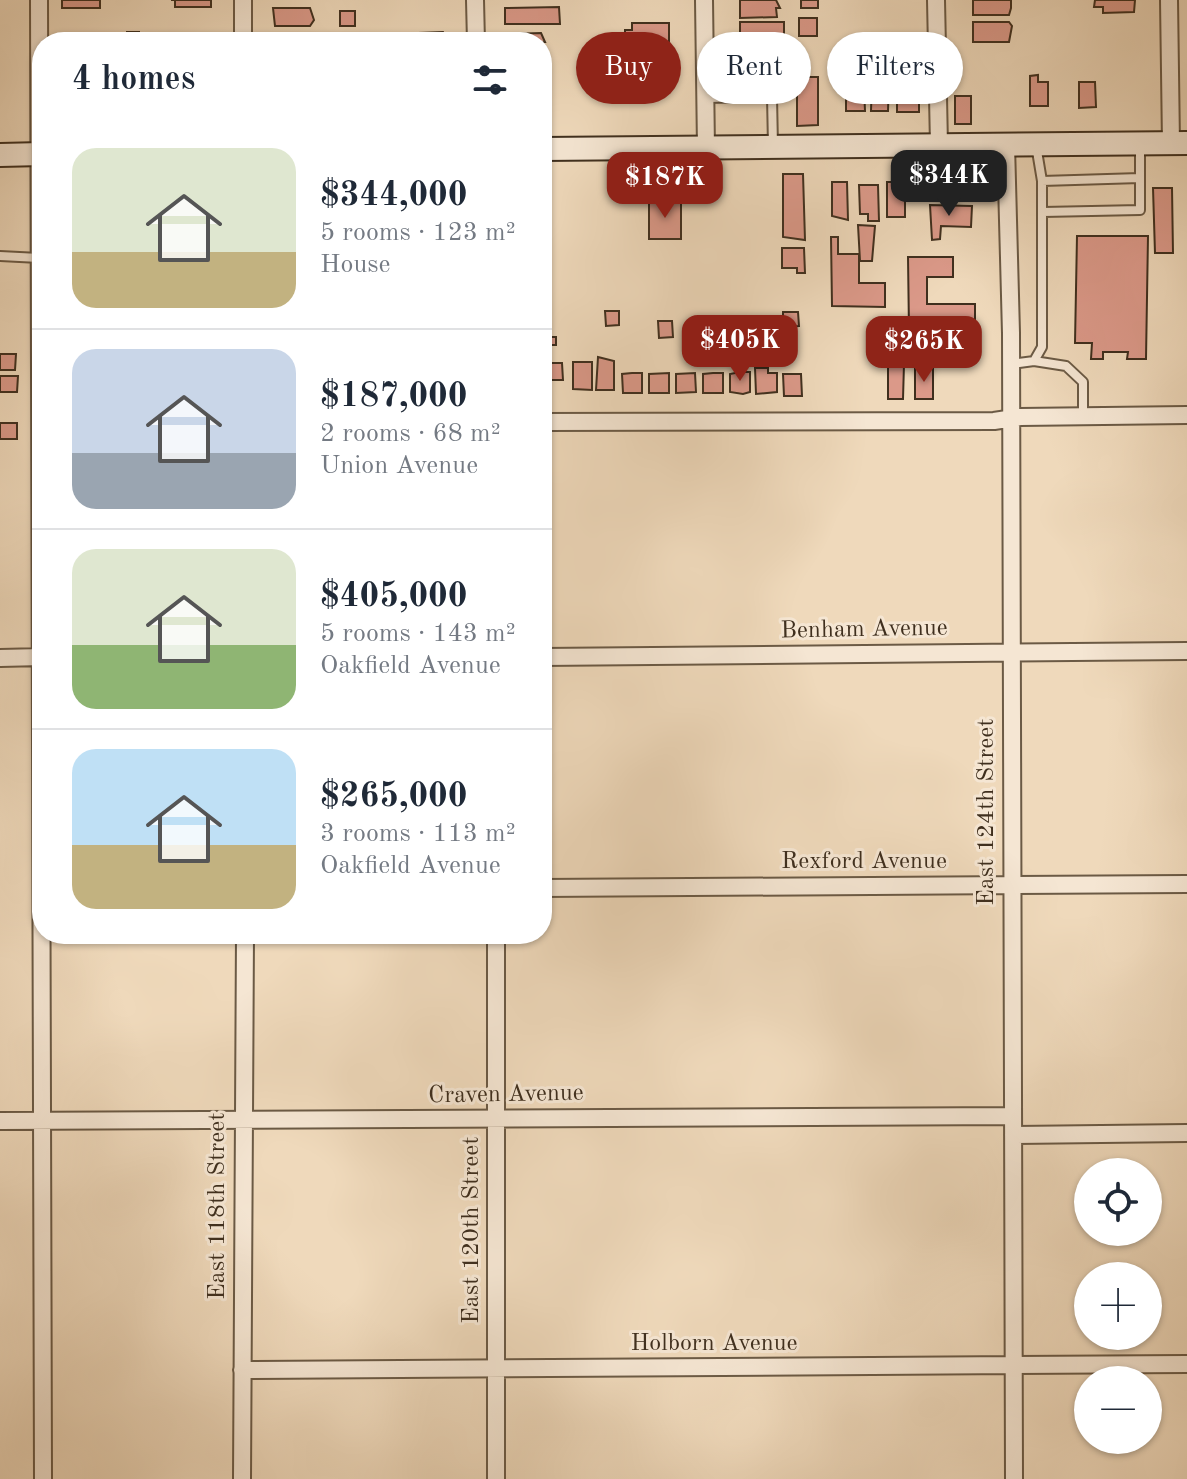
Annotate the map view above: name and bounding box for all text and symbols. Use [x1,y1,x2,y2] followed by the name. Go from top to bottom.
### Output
[576,32,681,104] chip: Buy
[697,32,811,104] chip: Rent
[827,32,963,104] chip: Filters
[468,58,512,102] icon: filters
[72,63,195,97] text: 4 homes
[893,150,1005,218] pin: $344K
[609,152,721,220] pin: $187K
[909,163,989,189] text: $344K
[625,165,705,191] text: $187K
[320,179,468,213] text: $344,000
[136,180,232,276] icon: home
[320,220,516,246] text: 5 rooms · 123 m²
[320,252,391,278] text: House
[684,315,796,383] pin: $405K
[868,316,980,384] pin: $265K
[700,328,780,354] text: $405K
[884,329,964,355] text: $265K
[320,380,468,414] text: $187,000
[136,381,232,477] icon: home
[320,421,501,447] text: 2 rooms · 68 m²
[320,453,478,479] text: Union Avenue
[320,580,468,614] text: $405,000
[136,581,232,677] icon: home
[780,617,948,643] street label: Benham Avenue
[320,621,516,647] text: 5 rooms · 143 m²
[320,653,501,679] text: Oakfield Avenue
[975,718,999,906] street label: East 124th Street
[320,780,468,814] text: $265,000
[136,781,232,877] icon: home
[320,821,516,847] text: 3 rooms · 113 m²
[781,850,947,874] street label: Rexford Avenue
[320,853,501,879] text: Oakfield Avenue
[428,1082,584,1108] street label: Craven Avenue
[206,1112,230,1300] street label: East 118th Street
[460,1136,484,1324] street label: East 120th Street
[1074,1158,1162,1454] map controls
[1074,1158,1162,1246] button: locate
[1074,1262,1162,1350] button: +
[630,1332,798,1356] street label: Holborn Avenue
[1074,1366,1162,1454] button: −

